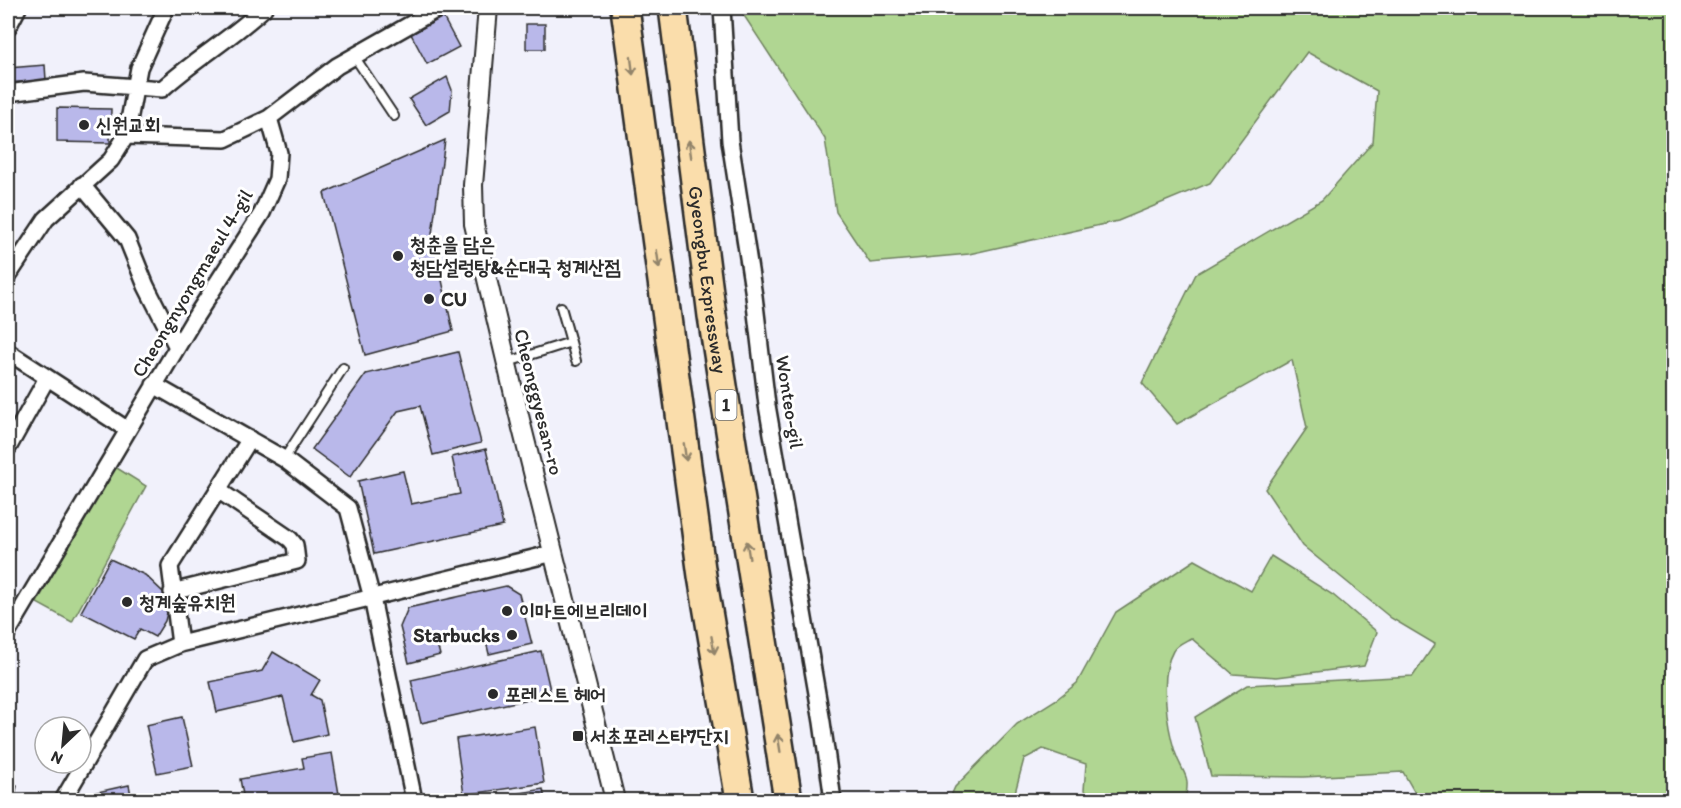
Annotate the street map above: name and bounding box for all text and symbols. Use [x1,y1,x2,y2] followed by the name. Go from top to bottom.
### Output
[626,55,637,75] one-way arrow
[96,113,160,137] place label: 신원교회
[77,118,91,132] marker: 신원교회
[685,140,696,160] one-way arrow
[126,184,258,381] street label: Cheongnyongmaeul 4-gil
[684,184,733,376] street label: Gyeongbu Expressway
[410,232,621,279] place label: 청춘을 담은 청담설렁탕&순대국 청계산점
[652,248,663,268] one-way arrow
[391,249,405,263] marker: 청춘을 담은 청담설렁탕&순대국 청계산점
[441,287,467,311] place label: CU
[422,292,436,306] marker: CU
[509,326,569,478] street label: Cheonggyesan-ro
[771,354,809,451] street label: Wonteo-gil
[716,390,736,420] road number: 1
[679,442,690,461] one-way arrow
[743,541,754,561] one-way arrow
[139,590,236,614] place label: 청계숲유치원
[120,595,134,609] marker: 청계숲유치원
[519,599,648,623] place label: 이마트에브리데이
[500,604,514,618] marker: 이마트에브리데이
[413,623,500,647] place label: Starbucks
[505,628,519,642] marker: Starbucks
[708,634,719,654] one-way arrow
[505,682,606,706] place label: 포레스트 헤어
[486,687,500,701] marker: 포레스트 헤어
[33,715,93,775] north arrow
[590,724,729,748] place label: 서초포레스타7단지
[571,729,585,743] marker: 서초포레스타7단지
[773,733,784,753] one-way arrow
[48,747,66,769] text: N

